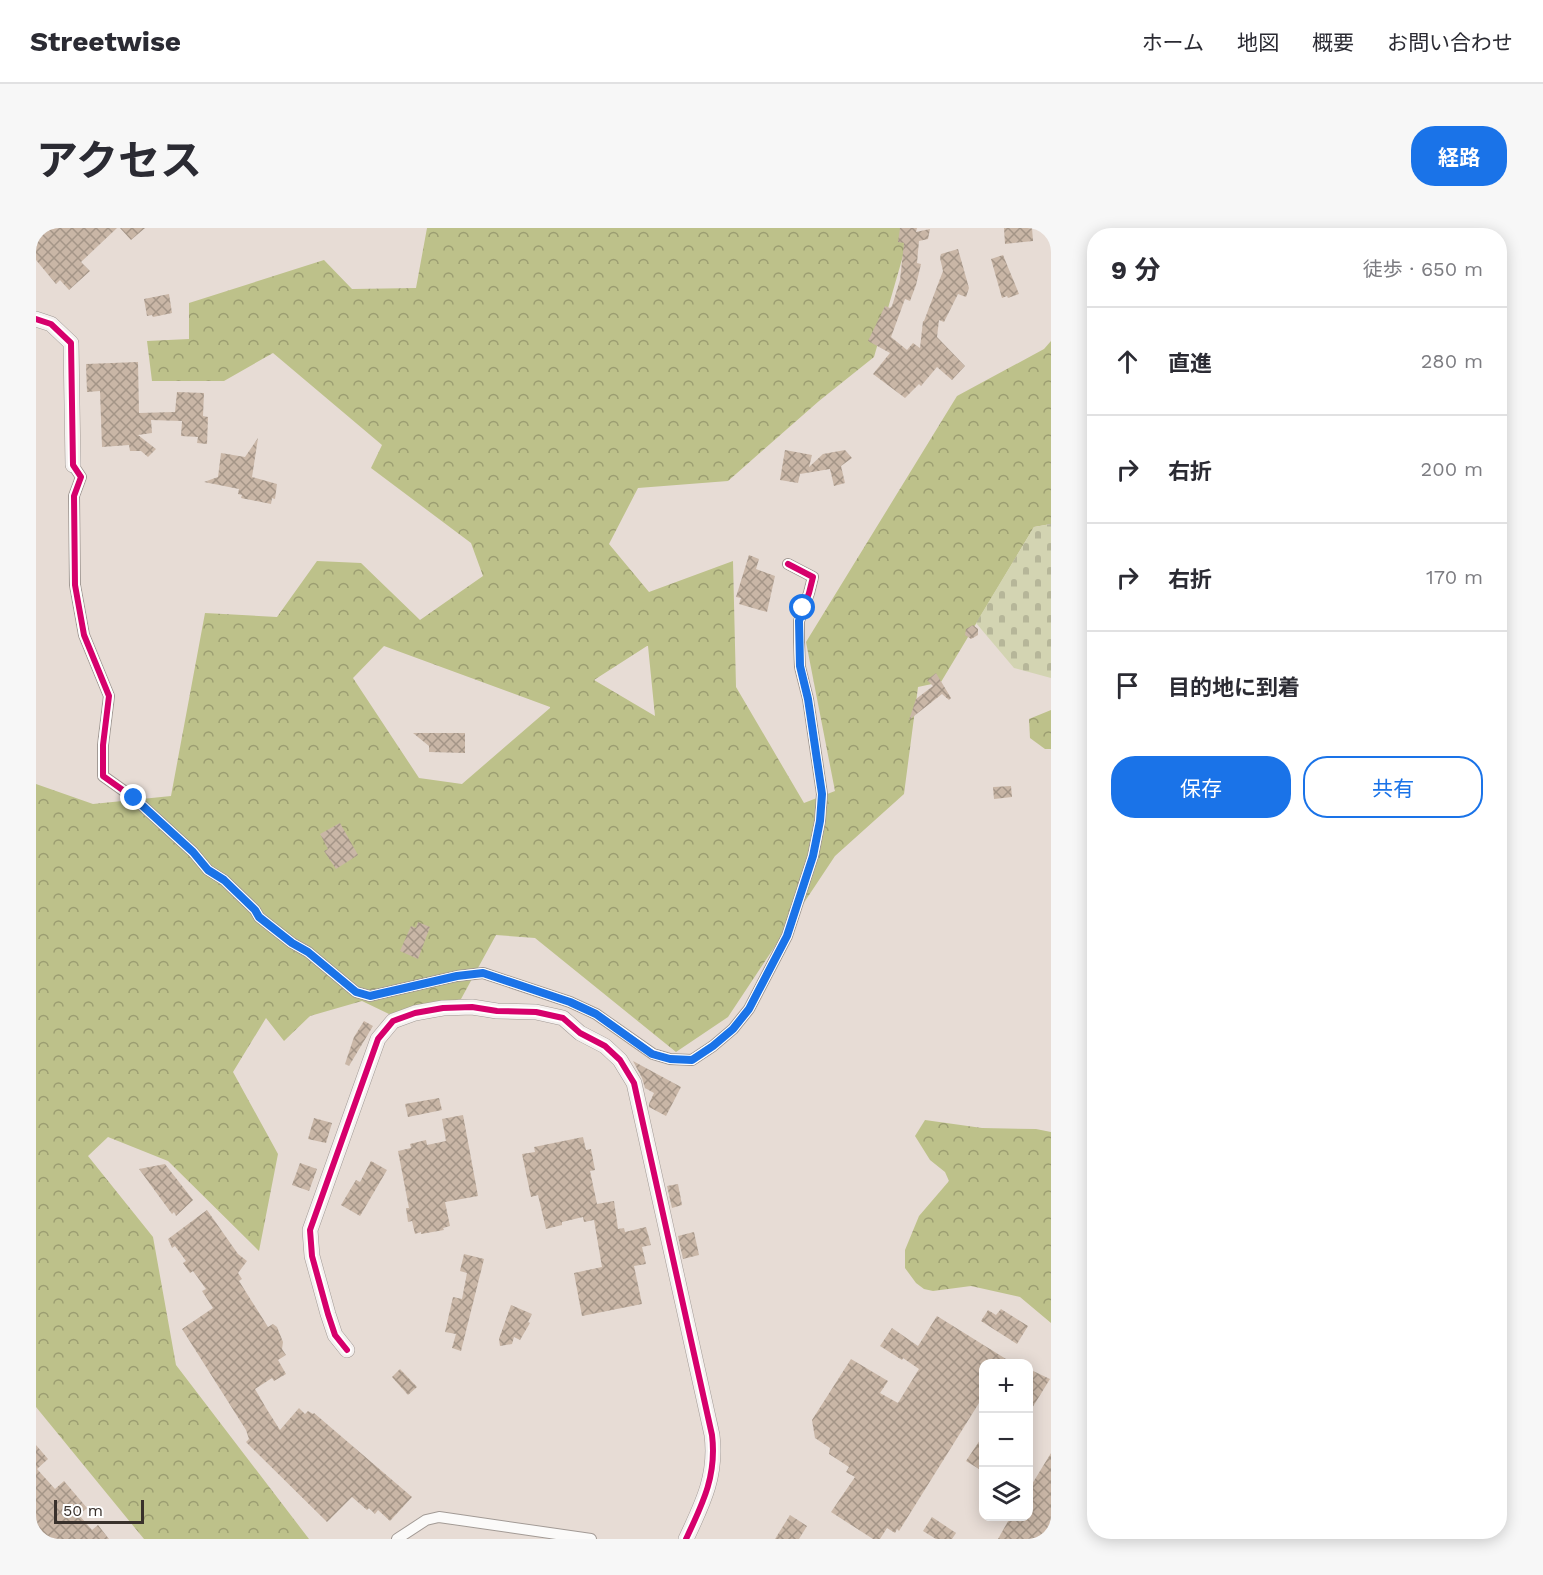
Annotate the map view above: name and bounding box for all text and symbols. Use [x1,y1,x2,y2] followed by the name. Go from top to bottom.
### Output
[30,25,181,58] text: Streetwise
[1142,30,1204,55] text: ホーム
[1237,30,1279,55] text: 地図
[1312,30,1354,55] text: 概要
[1387,30,1513,55] text: お問い合わせ
[1411,126,1507,186] button: 経路
[36,136,202,185] text: アクセス
[1111,255,1160,285] text: 9 分
[1363,257,1483,281] text: 徒歩 · 650 m
[1111,345,1144,378] icon: ahead
[1421,349,1483,373] text: 280 m
[1168,351,1212,376] text: 直進
[1111,453,1144,486] icon: right
[1421,457,1483,481] text: 200 m
[1168,459,1212,484] text: 右折
[1111,561,1144,594] icon: right
[1426,565,1483,589] text: 170 m
[1168,567,1212,592] text: 右折
[789,594,815,620] route start
[1111,669,1144,702] icon: arrive
[1168,675,1300,700] text: 目的地に到着
[1111,756,1291,818] button: 保存
[1303,756,1483,818] button: 共有
[120,784,146,810] route end
[979,1359,1033,1521] map controls
[979,1359,1033,1413] button: +
[979,1413,1033,1467] button: −
[979,1467,1033,1521] button: layers
[54,1497,144,1524] scale bar
[63,1501,103,1520] text: 50 m

